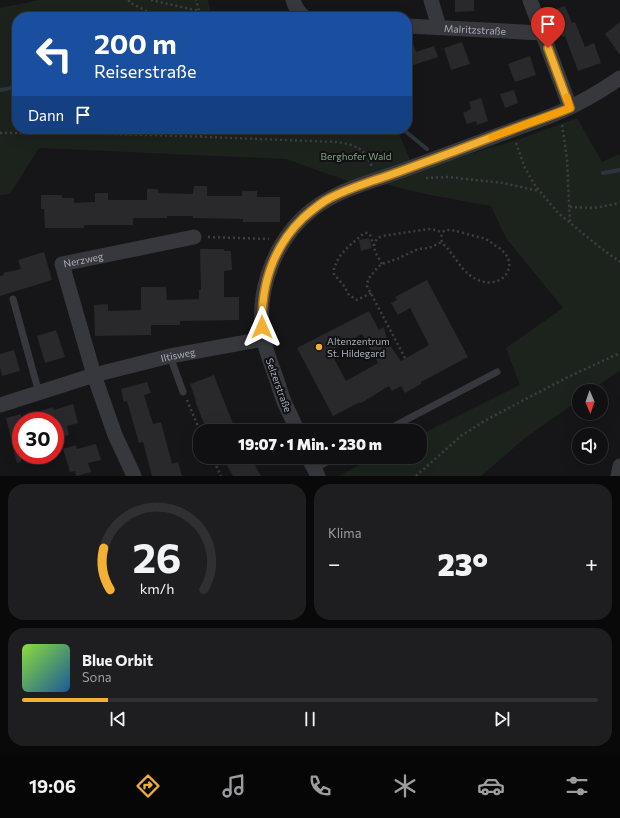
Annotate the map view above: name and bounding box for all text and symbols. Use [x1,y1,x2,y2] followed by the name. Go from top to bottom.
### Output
[531,7.0,565,48] pin
[537,13,559,35] icon: arrive
[444,22,506,37] street label: Malritzstraße
[94,26,177,60] text: 200 m
[28,28,80,80] icon: left
[94,60,197,82] text: Reiserstraße
[72,104,94,126] icon: arrive
[28,106,64,124] text: Dann
[321,150,392,162] park label: Berghofer Wald
[62,250,105,270] street label: Nerzweg
[241,306,283,348] position arrow
[327,335,390,359] place label: Altenzentrum St. Hildegard
[314,342,324,352] marker: Altenzentrum St. Hildegard
[159,345,197,364] street label: Iltisweg
[264,356,294,414] street label: Selzerstraße
[572,384,608,420] north arrow
[572,384,608,464] map controls
[12,412,64,464] speed limit sign: 30
[572,428,608,464] button: sound
[238,435,382,453] text: 19:07 · 1 Min. · 230 m
[328,525,362,541] text: Klima
[132,531,182,582] text: 26
[438,545,488,582] text: 23°
[328,550,341,577] text: −
[585,550,598,577] text: +
[140,579,174,597] text: km/h
[82,651,153,669] text: Blue Orbit
[82,669,112,685] text: Sona
[107,708,129,730] icon: previous
[299,708,321,730] icon: pause
[491,708,513,730] icon: next
[134,772,162,800] icon: directions
[220,772,248,800] icon: music
[306,772,334,800] icon: phone
[391,772,419,800] icon: climate
[477,772,505,800] icon: car
[563,772,591,800] icon: filters
[29,775,76,797] text: 19:06

